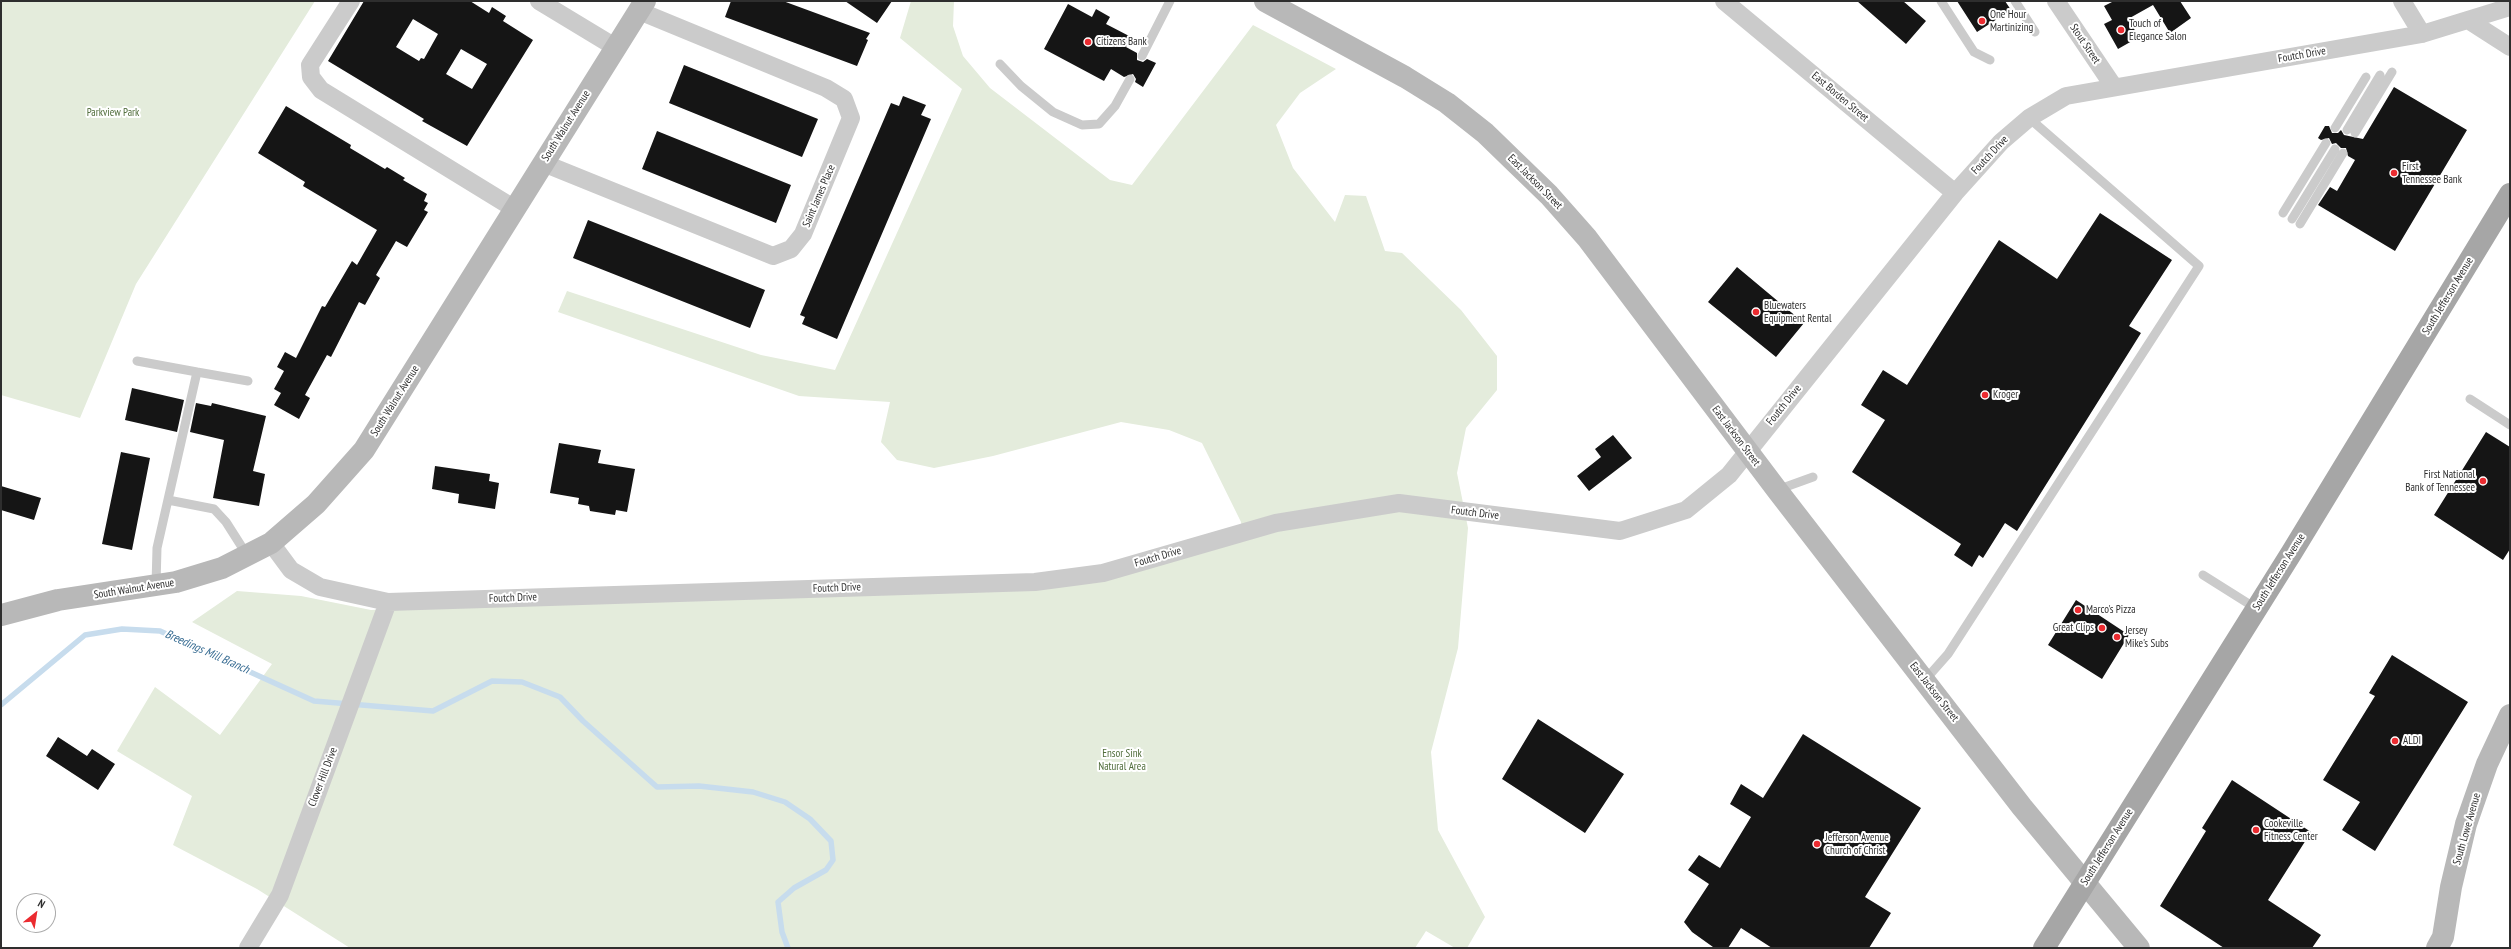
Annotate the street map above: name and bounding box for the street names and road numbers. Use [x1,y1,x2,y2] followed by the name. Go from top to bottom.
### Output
[2067,22,2103,66] street label: Stout Street
[2277,44,2327,66] street label: Foutch Drive
[1809,69,1871,125] street label: East Borden Street
[539,88,593,164] street label: South Walnut Avenue
[1969,133,2011,177] street label: Foutch Drive
[1505,152,1565,212] street label: East Jackson Street
[800,163,838,229] street label: Saint James Place
[2420,255,2476,337] street label: South Jefferson Avenue
[368,363,422,439] street label: South Walnut Avenue
[1764,382,1804,428] street label: Foutch Drive
[1709,403,1763,469] street label: East Jackson Street
[1450,504,1500,522] street label: Foutch Drive
[2250,531,2308,613] street label: South Jefferson Avenue
[1133,544,1183,570] street label: Foutch Drive
[93,576,175,602] street label: South Walnut Avenue
[813,581,861,595] street label: Foutch Drive
[489,591,537,605] street label: Foutch Drive
[1907,660,1961,724] street label: East Jackson Street
[306,746,340,808] street label: Clover Hill Drive
[2450,791,2484,867] street label: South Lowe Avenue
[2078,806,2136,888] street label: South Jefferson Avenue

